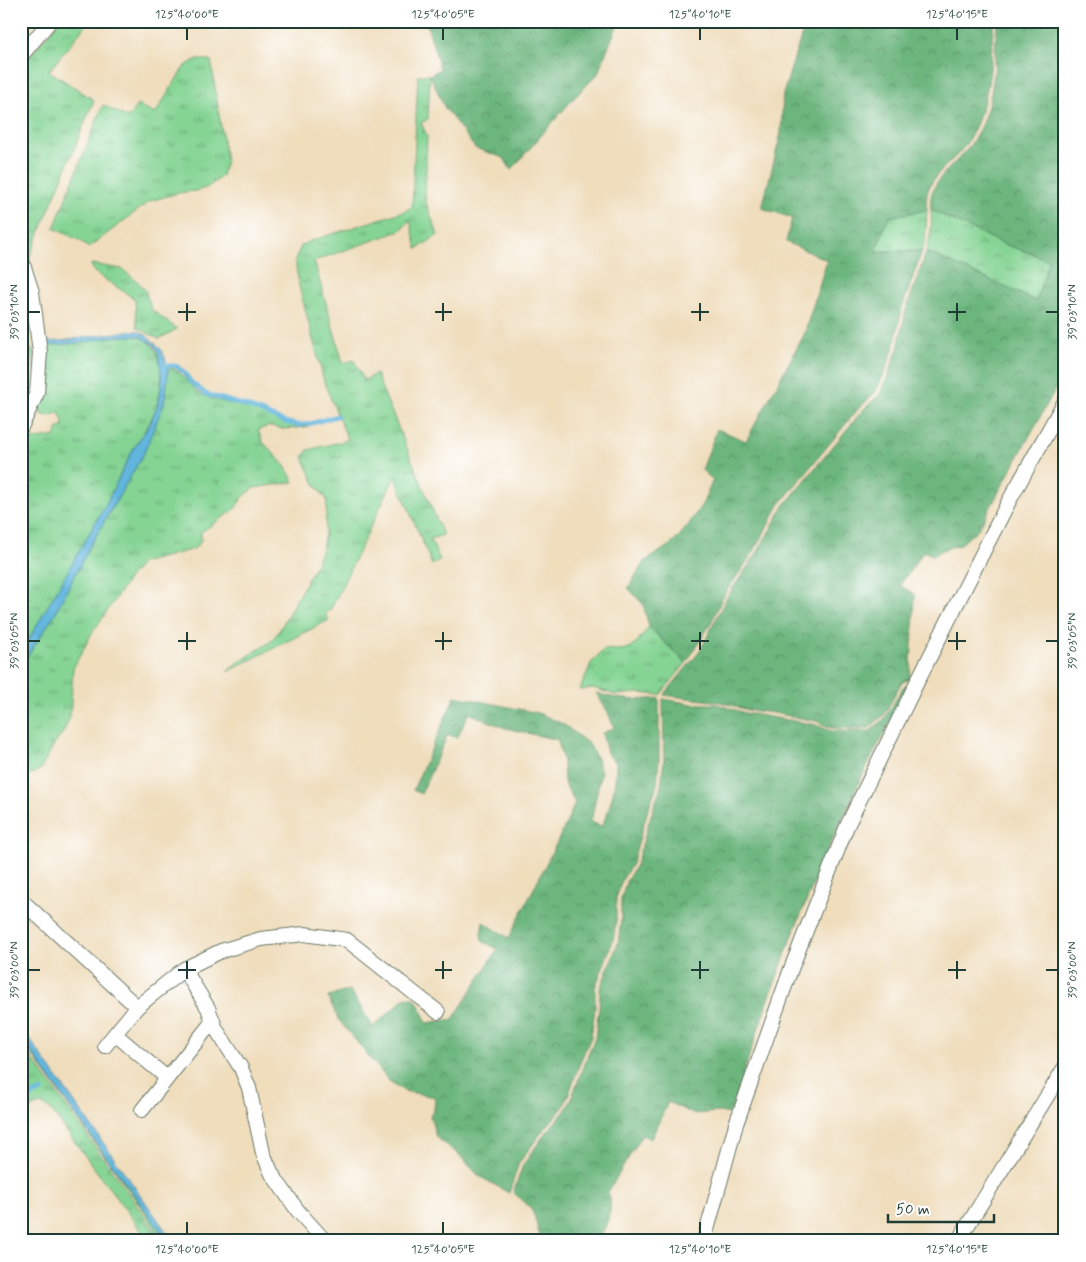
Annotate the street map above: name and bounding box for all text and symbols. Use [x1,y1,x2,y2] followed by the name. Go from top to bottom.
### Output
[155,7,219,23] text: 125°40'00"E
[411,7,475,23] text: 125°40'05"E
[669,7,731,23] text: 125°40'10"E
[926,7,988,23] text: 125°40'15"E
[7,284,23,340] text: 39°03'10"N
[1065,284,1081,340] text: 39°03'10"N
[7,613,23,669] text: 39°03'05"N
[1065,613,1081,669] text: 39°03'05"N
[7,942,23,998] text: 39°03'00"N
[1065,942,1081,998] text: 39°03'00"N
[888,1192,995,1224] scale bar
[896,1200,930,1220] text: 50 m
[155,1242,219,1258] text: 125°40'00"E
[411,1242,475,1258] text: 125°40'05"E
[669,1242,731,1258] text: 125°40'10"E
[926,1242,988,1258] text: 125°40'15"E

